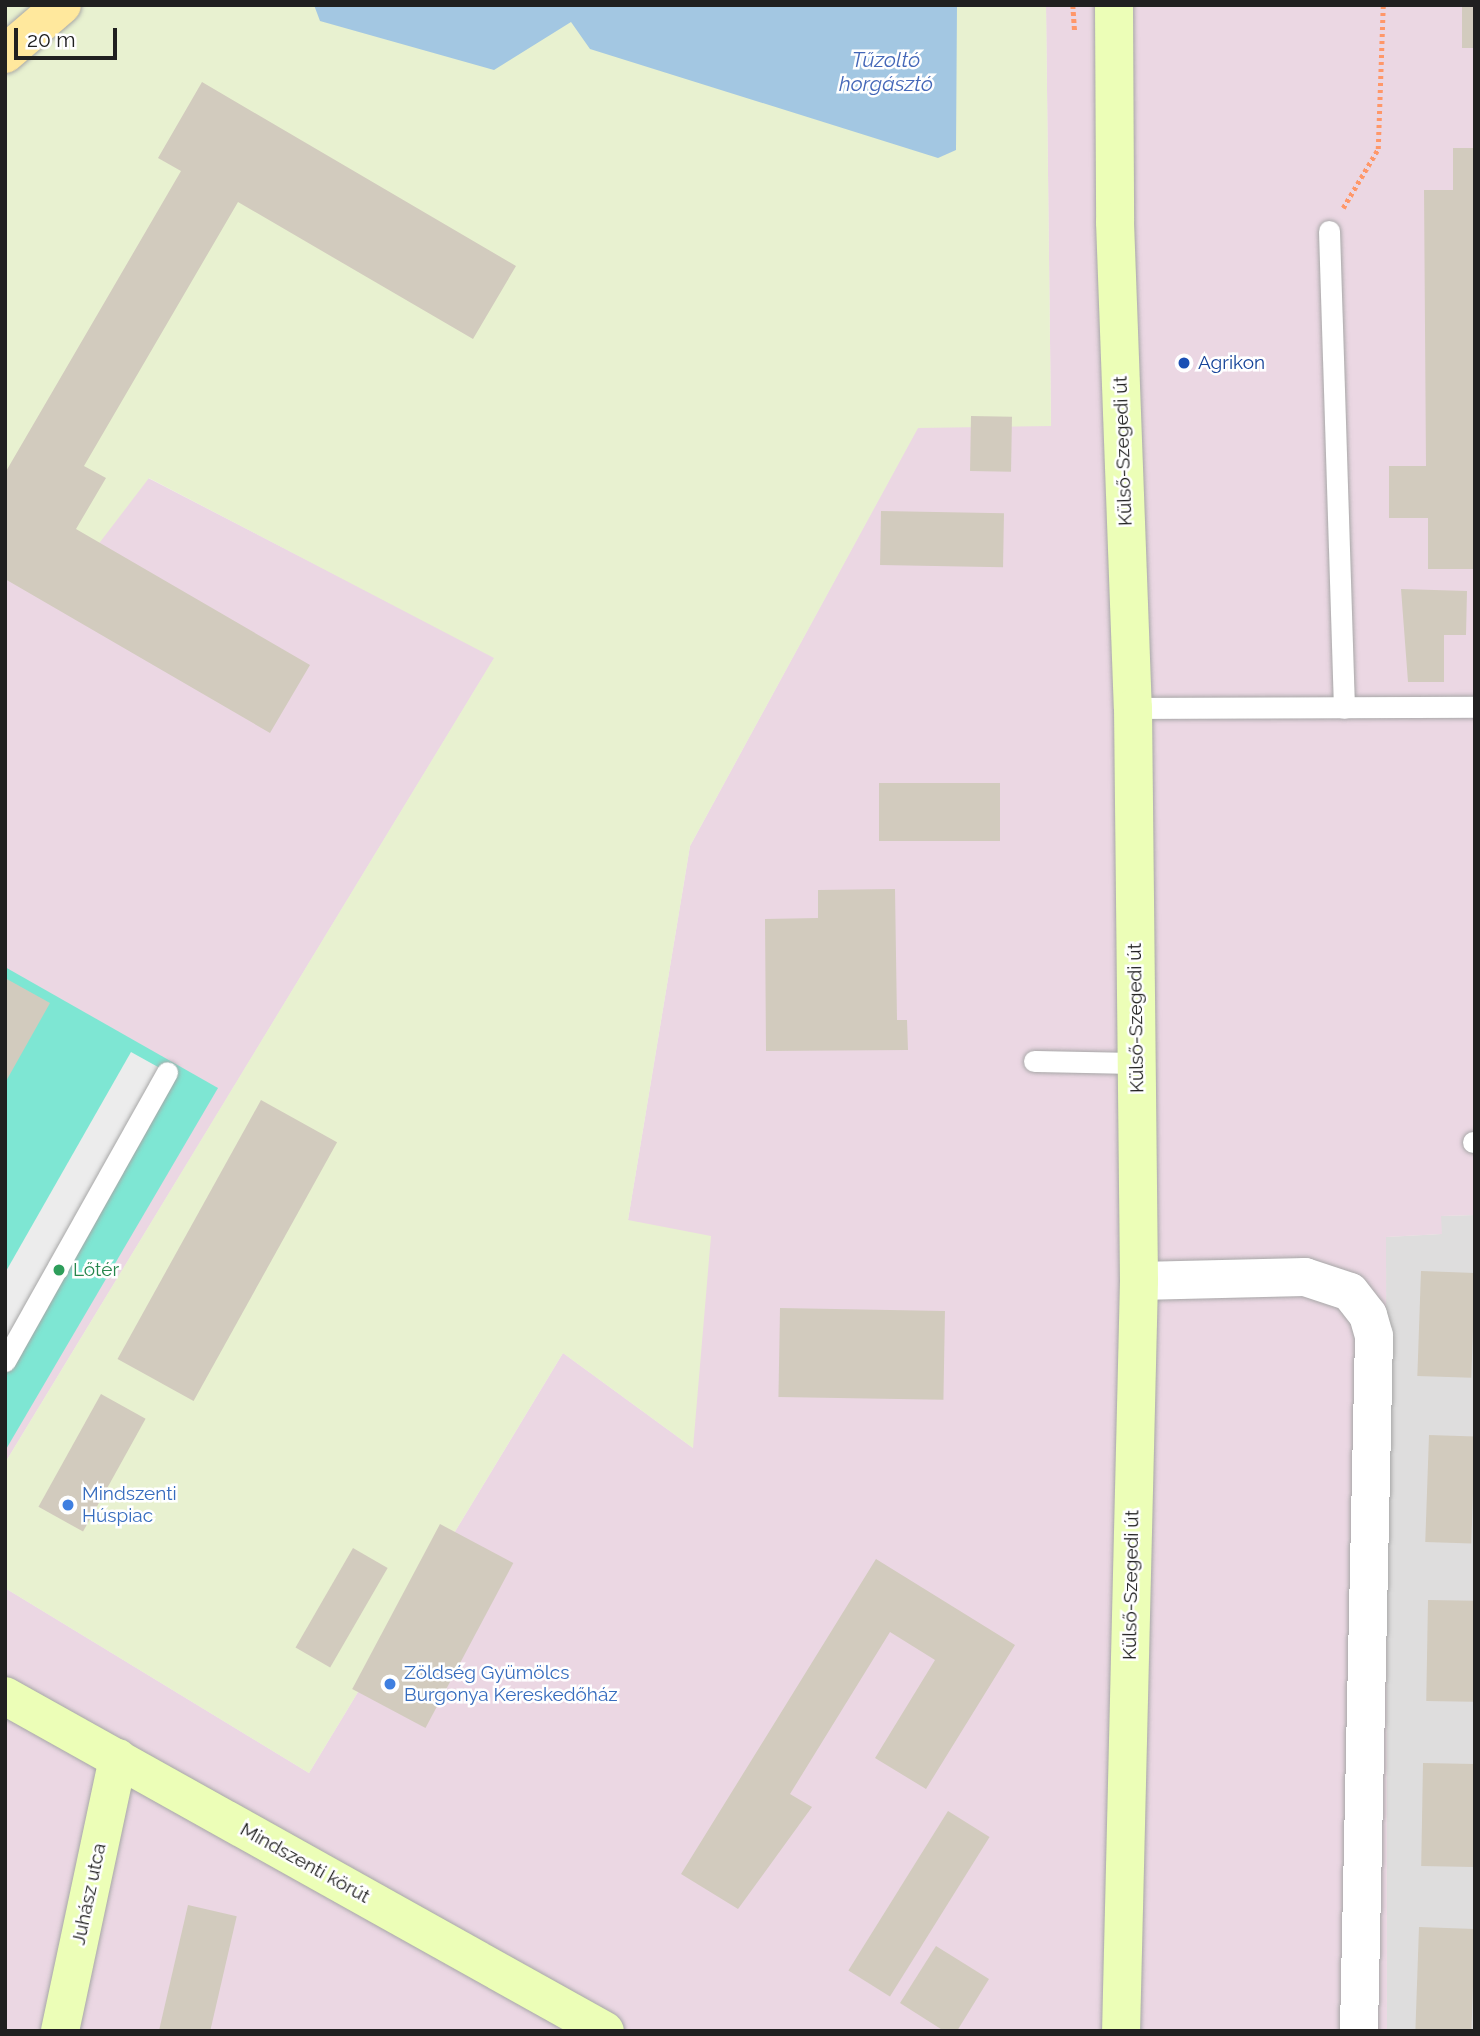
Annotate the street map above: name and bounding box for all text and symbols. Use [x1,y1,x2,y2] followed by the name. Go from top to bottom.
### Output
[18,14,121,58] scale bar
[27,27,75,52] text: 20 m
[839,47,933,97] water label: Tűzoltó horgásztó
[1198,352,1265,374] place label: Agrikon
[1176,355,1192,371] marker: Agrikon
[1109,376,1137,526] street label: Külső-Szegedi út
[1123,943,1149,1093] street label: Külső-Szegedi út
[73,1259,119,1281] place label: Lőtér
[51,1262,67,1278] marker: Lőtér
[82,1483,177,1527] place label: Mindszenti Húspiac
[60,1497,76,1513] marker: Mindszenti Húspiac
[1118,1510,1144,1660] street label: Külső-Szegedi út
[404,1662,618,1706] place label: Zöldség Gyümölcs Burgonya Kereskedőház
[382,1676,398,1692] marker: Zöldség Gyümölcs Burgonya Kereskedőház
[236,1818,374,1908] street label: Mindszenti körút
[67,1841,111,1947] street label: Juhász utca

